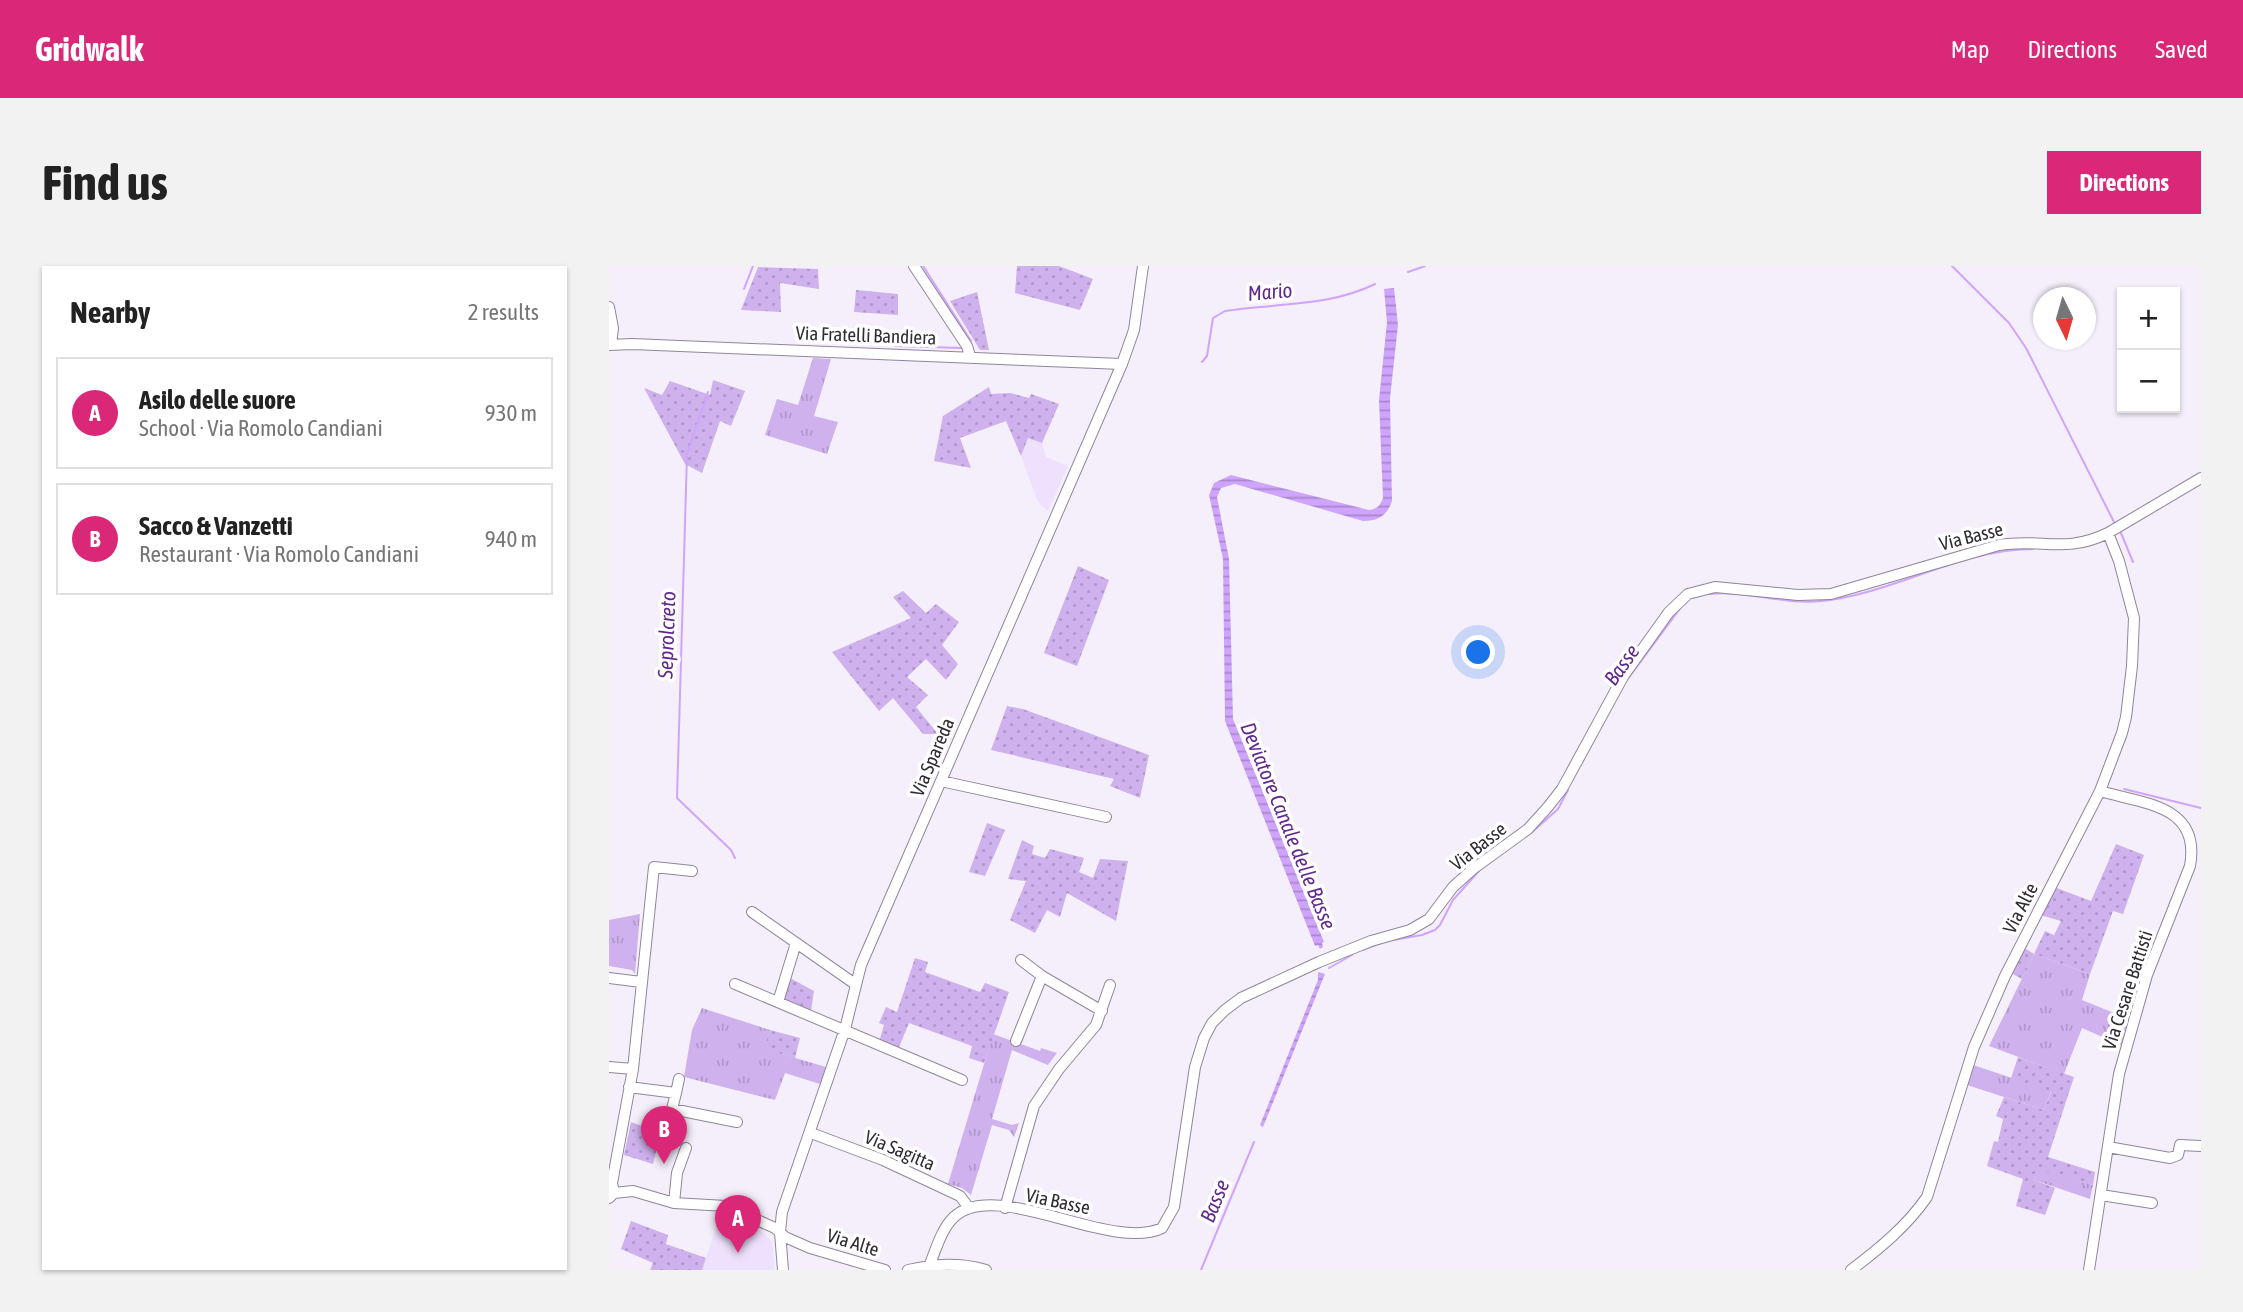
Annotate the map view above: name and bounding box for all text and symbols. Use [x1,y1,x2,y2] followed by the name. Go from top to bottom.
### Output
[35,30,143,68] text: Gridwalk
[1951,36,1989,63] text: Map
[2027,36,2117,63] text: Directions
[2155,36,2208,63] text: Saved
[2047,151,2201,214] button: Directions
[42,154,168,210] text: Find us
[1247,277,1293,305] water label: Mario
[2033,287,2096,350] north arrow
[2117,287,2180,413] map controls
[2117,287,2180,350] button: +
[70,295,150,329] text: Nearby
[468,299,539,325] text: 2 results
[795,322,937,348] street label: Via Fratelli Bandiera
[2117,350,2180,413] button: −
[139,385,296,415] text: Asilo delle suore
[89,400,101,426] text: A
[485,400,537,426] text: 930 m
[139,415,383,441] text: School · Via Romolo Candiani
[139,511,293,541] text: Sacco & Vanzetti
[1937,517,2005,555] street label: Via Basse
[90,526,100,552] text: B
[485,526,537,552] text: 940 m
[139,541,419,567] text: Restaurant · Via Romolo Candiani
[652,591,680,680] water label: Seprolcreto
[1461,635,1495,669] your location
[1599,639,1644,689] water label: Basse
[906,715,958,799] street label: Via Spareda
[1236,718,1342,933] water label: Deviatore Canale delle Basse
[1446,817,1510,875] street label: Via Basse
[1998,879,2042,937] street label: Via Alte
[2097,927,2157,1053] street label: Via Cesare Battisti
[641,1106,687,1164] pin: B
[862,1125,938,1175] street label: Via Sagitta
[1195,1176,1233,1226] water label: Basse
[1024,1183,1092,1219] street label: Via Basse
[715,1195,761,1253] pin: A
[824,1224,882,1260] street label: Via Alte

